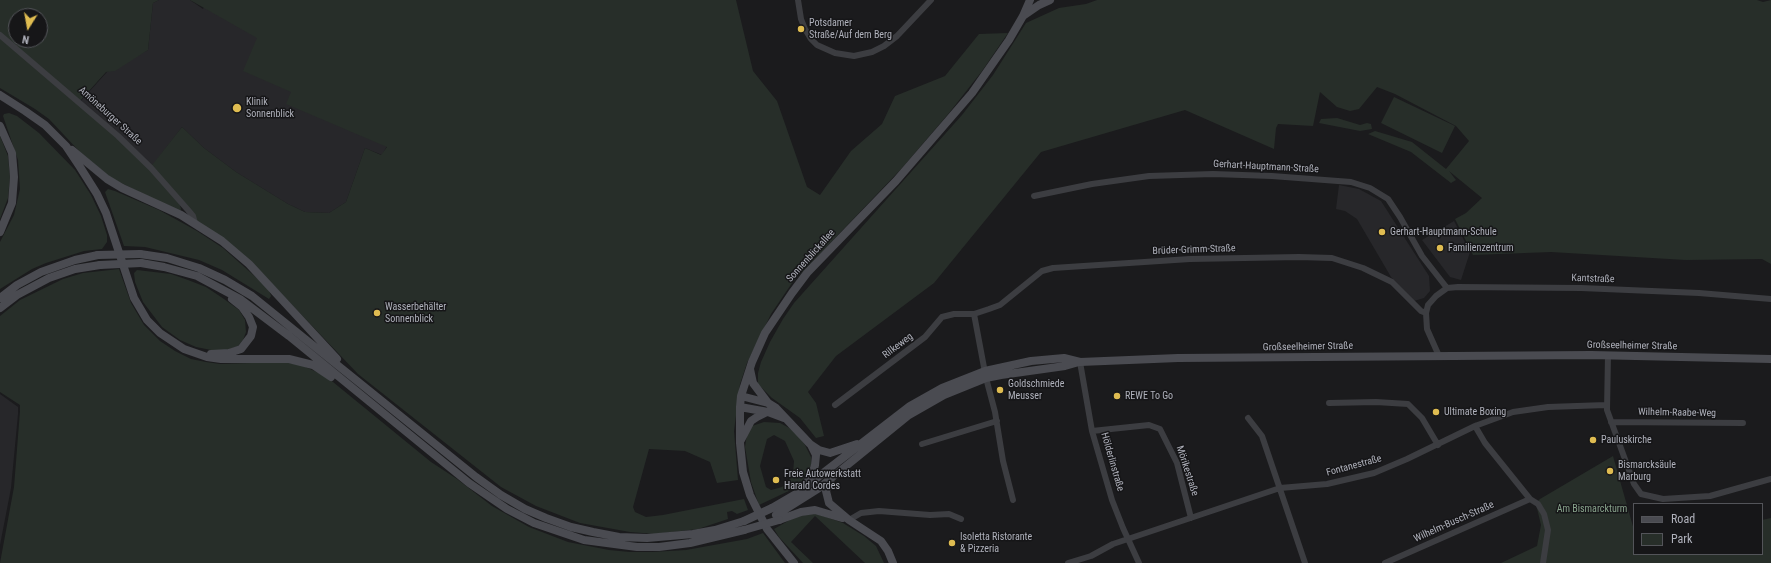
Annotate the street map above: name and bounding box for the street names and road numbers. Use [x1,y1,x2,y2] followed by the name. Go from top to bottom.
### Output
[76,84,144,148] street label: Amöneburger Straße
[1213,158,1319,176] street label: Gerhart-Hauptmann-Straße
[784,227,838,285] street label: Sonnenblickallee
[1152,243,1236,257] street label: Brüder-Grimm-Straße
[1571,272,1615,286] street label: Kantstraße
[880,331,916,361] street label: Rilkeweg
[1587,339,1677,353] street label: Großseelheimer Straße
[1263,340,1353,354] street label: Großseelheimer Straße
[1638,406,1716,420] street label: Wilhelm-Raabe-Weg
[1098,431,1126,493] street label: Hölderlinstraße
[1173,444,1201,498] street label: Mörikestraße
[1325,453,1383,479] street label: Fontanestraße
[1412,499,1496,545] street label: Wilhelm-Busch-Straße

